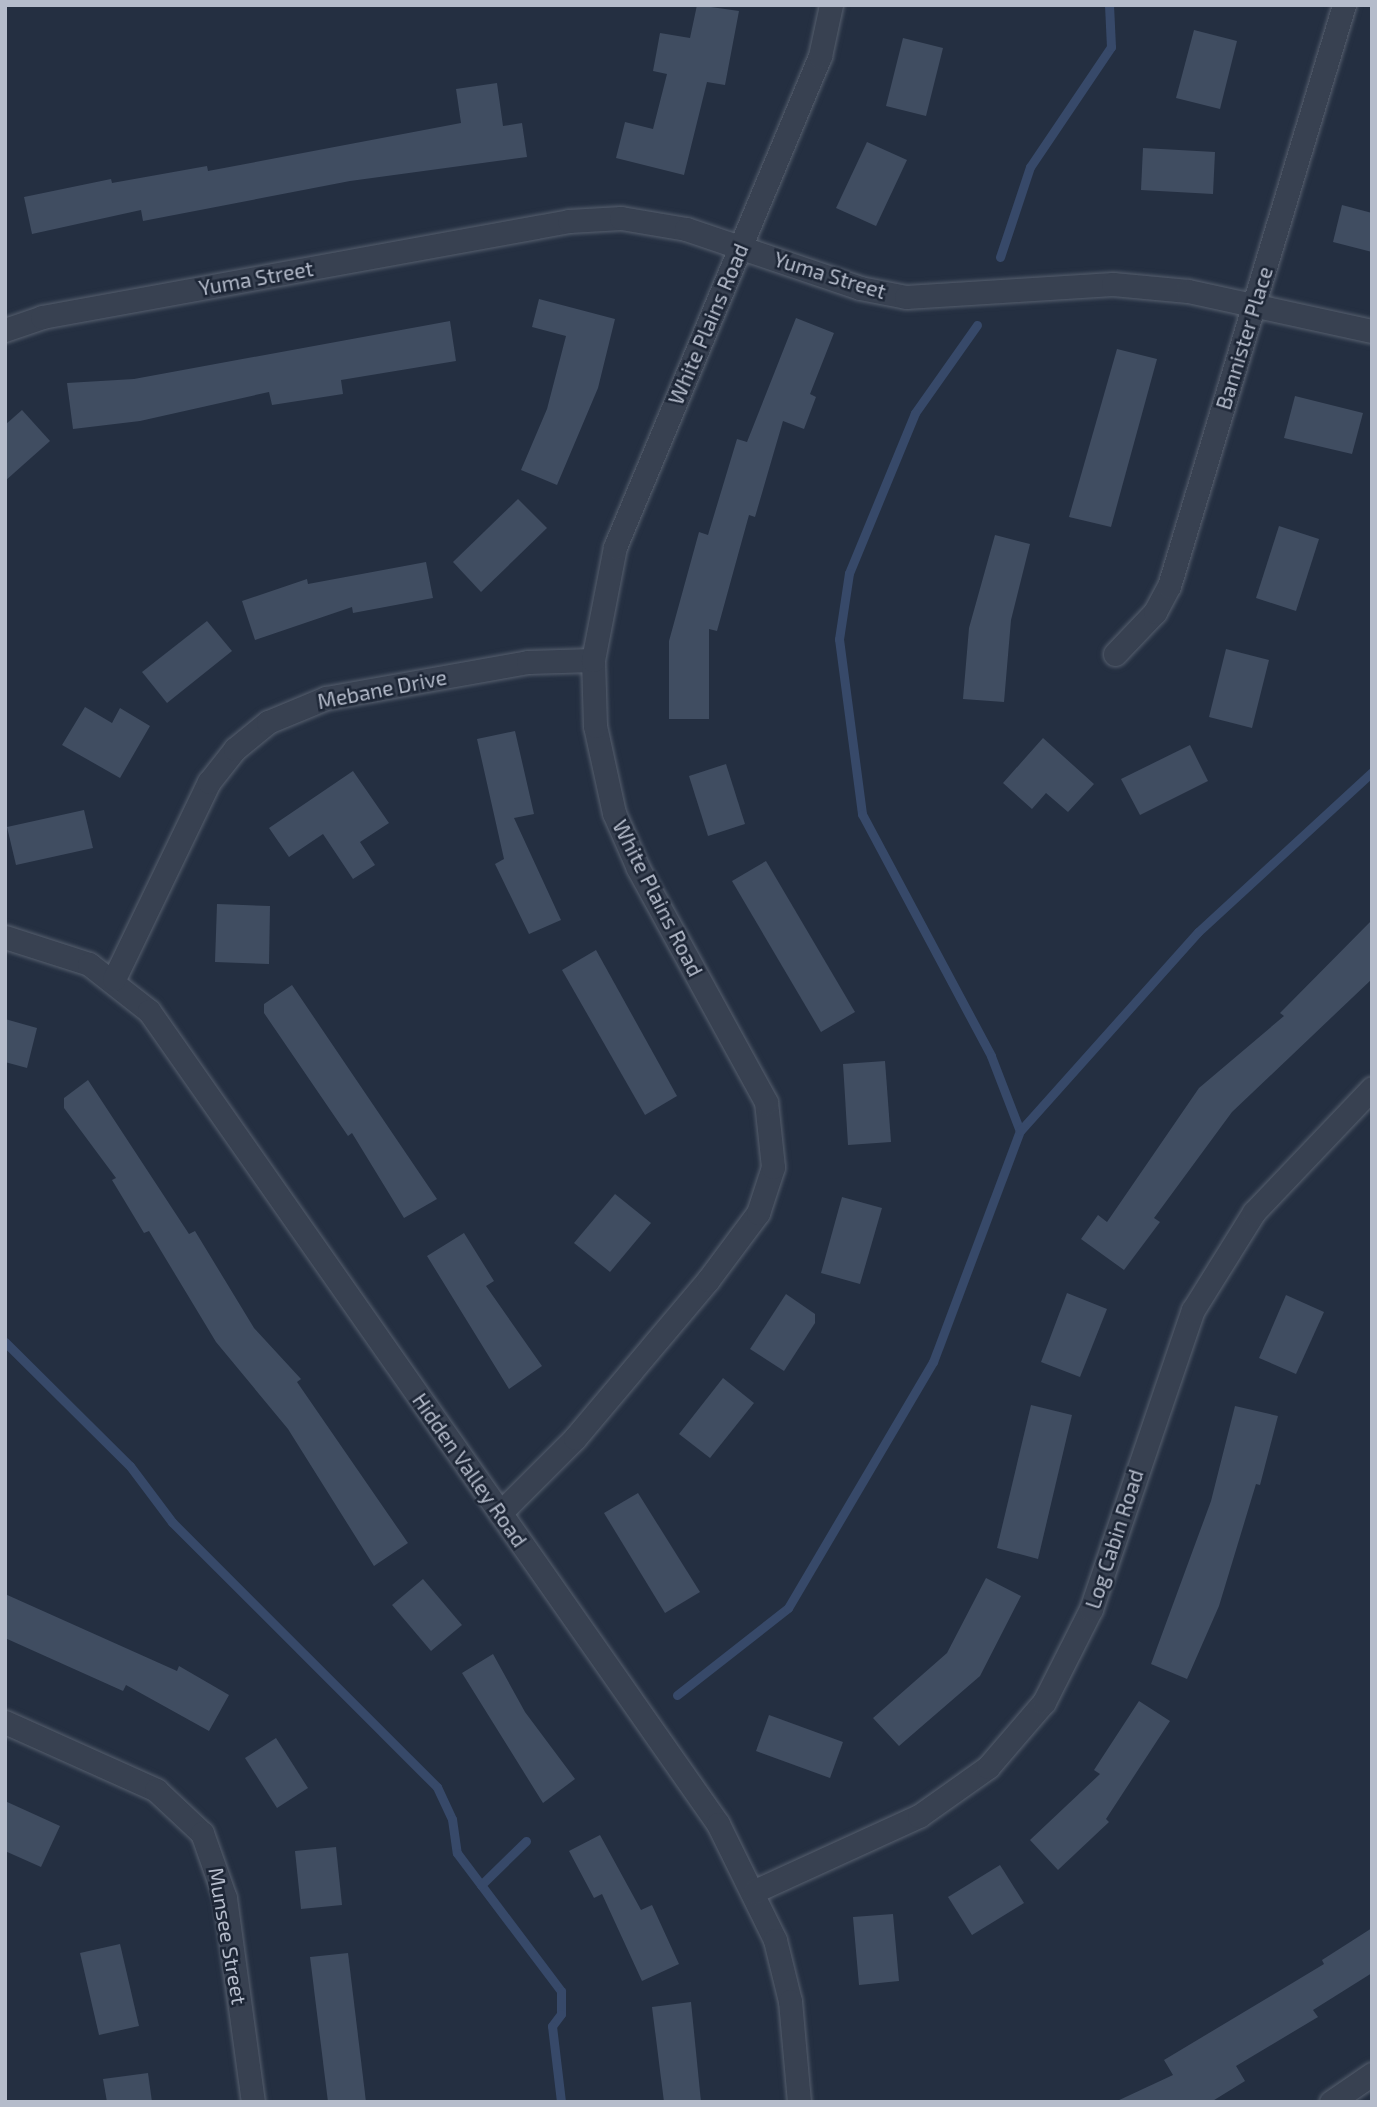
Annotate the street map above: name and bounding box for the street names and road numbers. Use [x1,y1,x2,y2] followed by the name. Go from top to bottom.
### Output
[663,240,753,408] street label: White Plains Road
[771,246,889,304] street label: Yuma Street
[197,256,315,300] street label: Yuma Street
[1210,263,1278,413] street label: Bannister Place
[315,664,449,714] street label: Mebane Drive
[608,815,708,981] street label: White Plains Road
[407,1388,533,1552] street label: Hidden Valley Road
[1080,1466,1148,1612] street label: Log Cabin Road
[204,1865,252,2007] street label: Munsee Street

